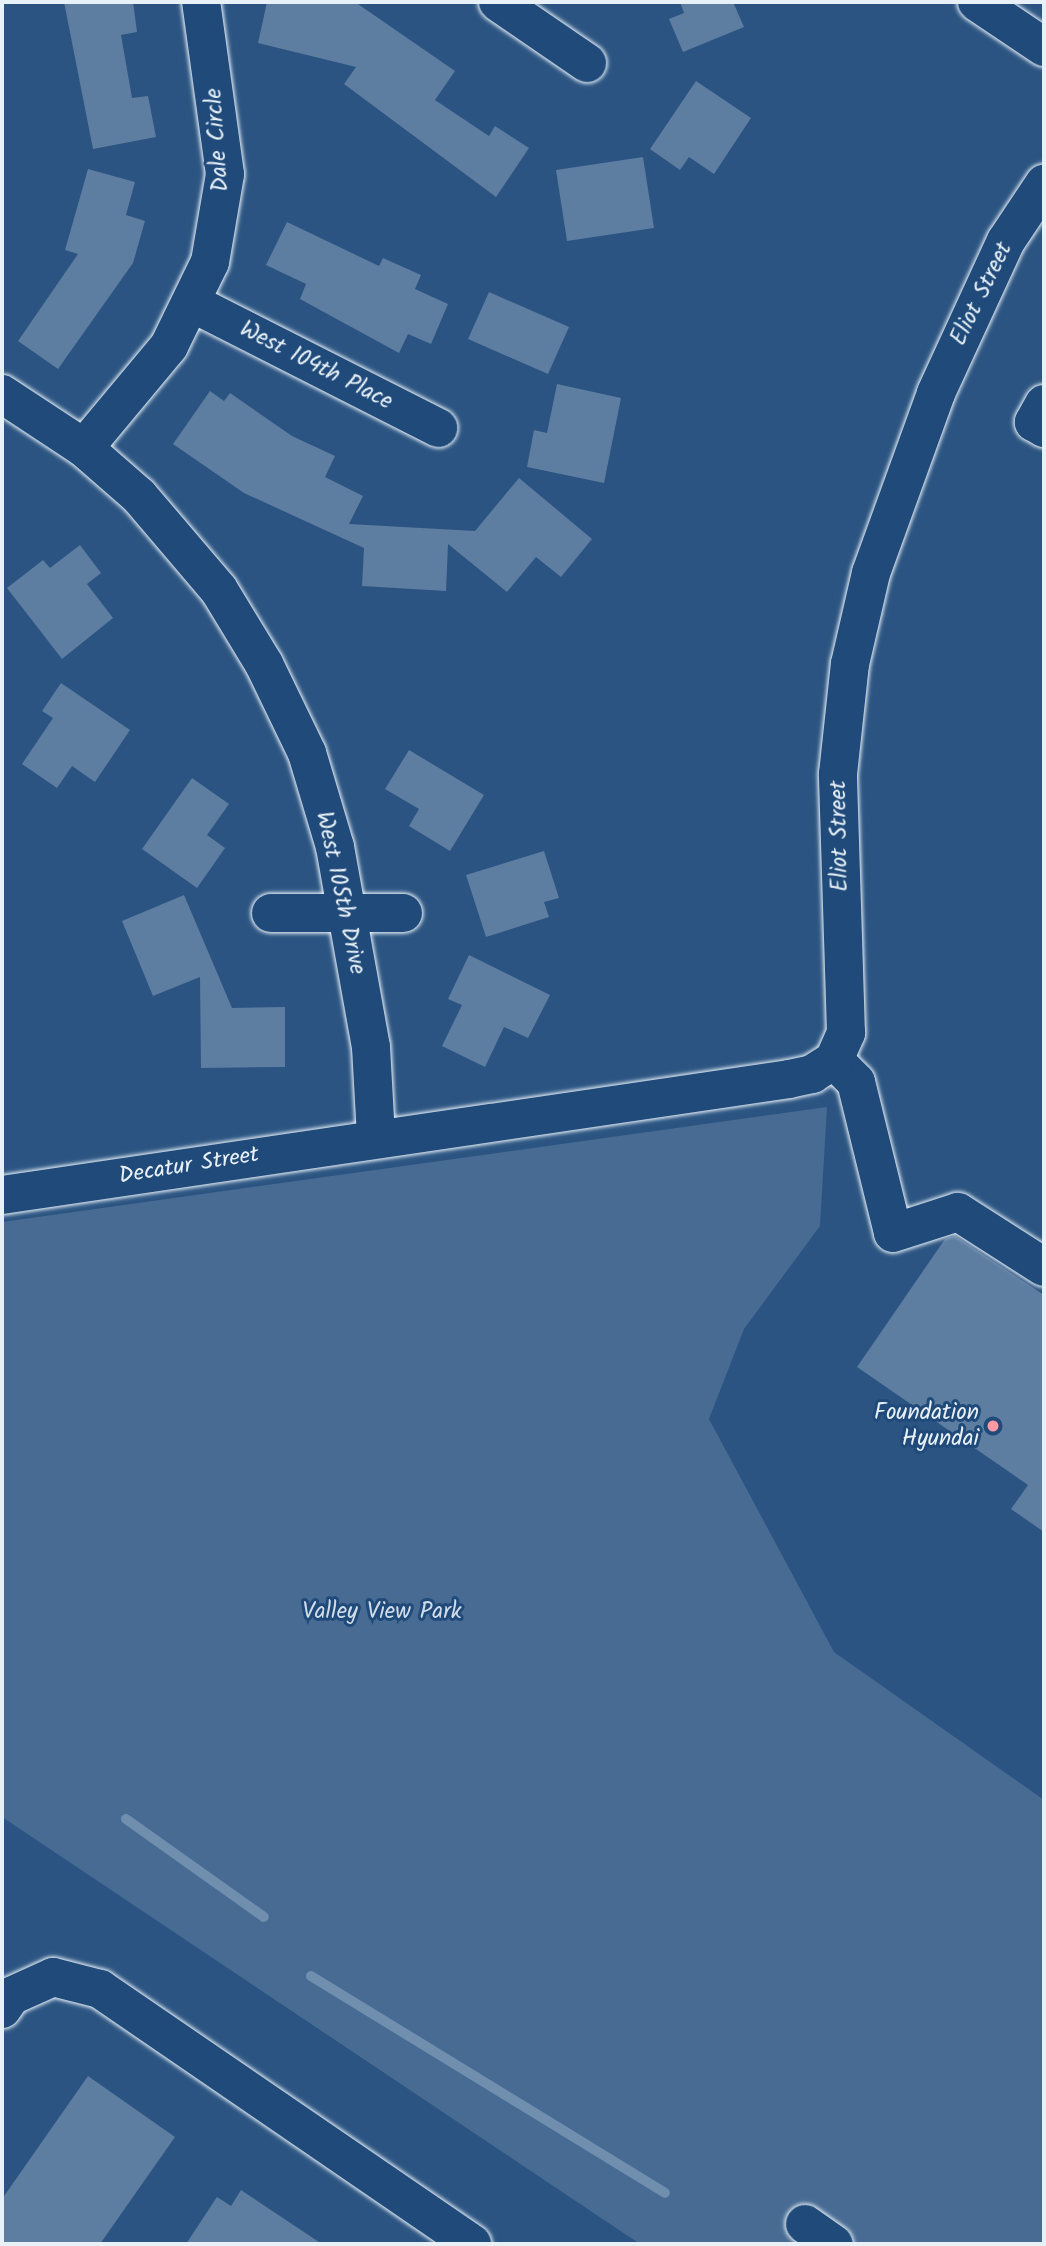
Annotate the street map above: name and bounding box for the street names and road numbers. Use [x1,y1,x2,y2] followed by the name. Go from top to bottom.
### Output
[201,87,235,193] street label: Dale Circle
[945,238,1019,350] street label: Eliot Street
[235,316,397,416] street label: West 104th Place
[825,780,855,892] street label: Eliot Street
[309,809,371,977] street label: West 105th Drive
[117,1141,261,1191] street label: Decatur Street

